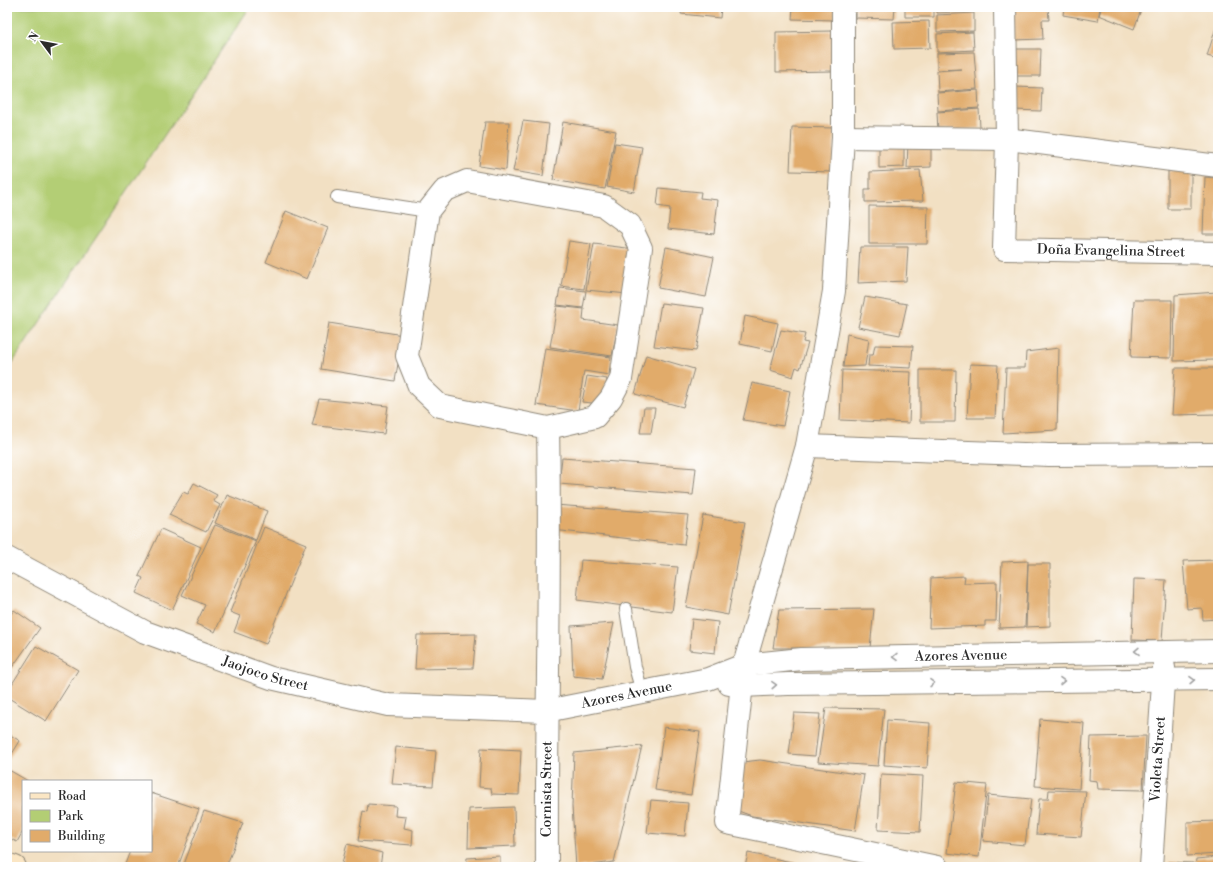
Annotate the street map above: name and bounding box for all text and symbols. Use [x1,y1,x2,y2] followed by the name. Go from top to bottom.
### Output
[22,22,62,62] north arrow
[26,30,43,45] text: N
[1037,241,1185,261] street label: Doña Evangelina Street
[914,646,1007,666] street label: Azores Avenue
[1134,647,1140,655] one-way arrow
[219,652,310,695] street label: Jaojoco Street
[892,652,898,661] one-way arrow
[1189,676,1195,684] one-way arrow
[578,677,674,713] street label: Azores Avenue
[1059,677,1065,685] one-way arrow
[929,679,935,687] one-way arrow
[771,680,777,689] one-way arrow
[1146,716,1170,804] street label: Violeta Street
[538,741,556,837] street label: Cornista Street
[22,780,152,852] legend
[58,789,86,804] text: Road
[58,809,84,824] text: Park
[57,829,106,844] text: Building

